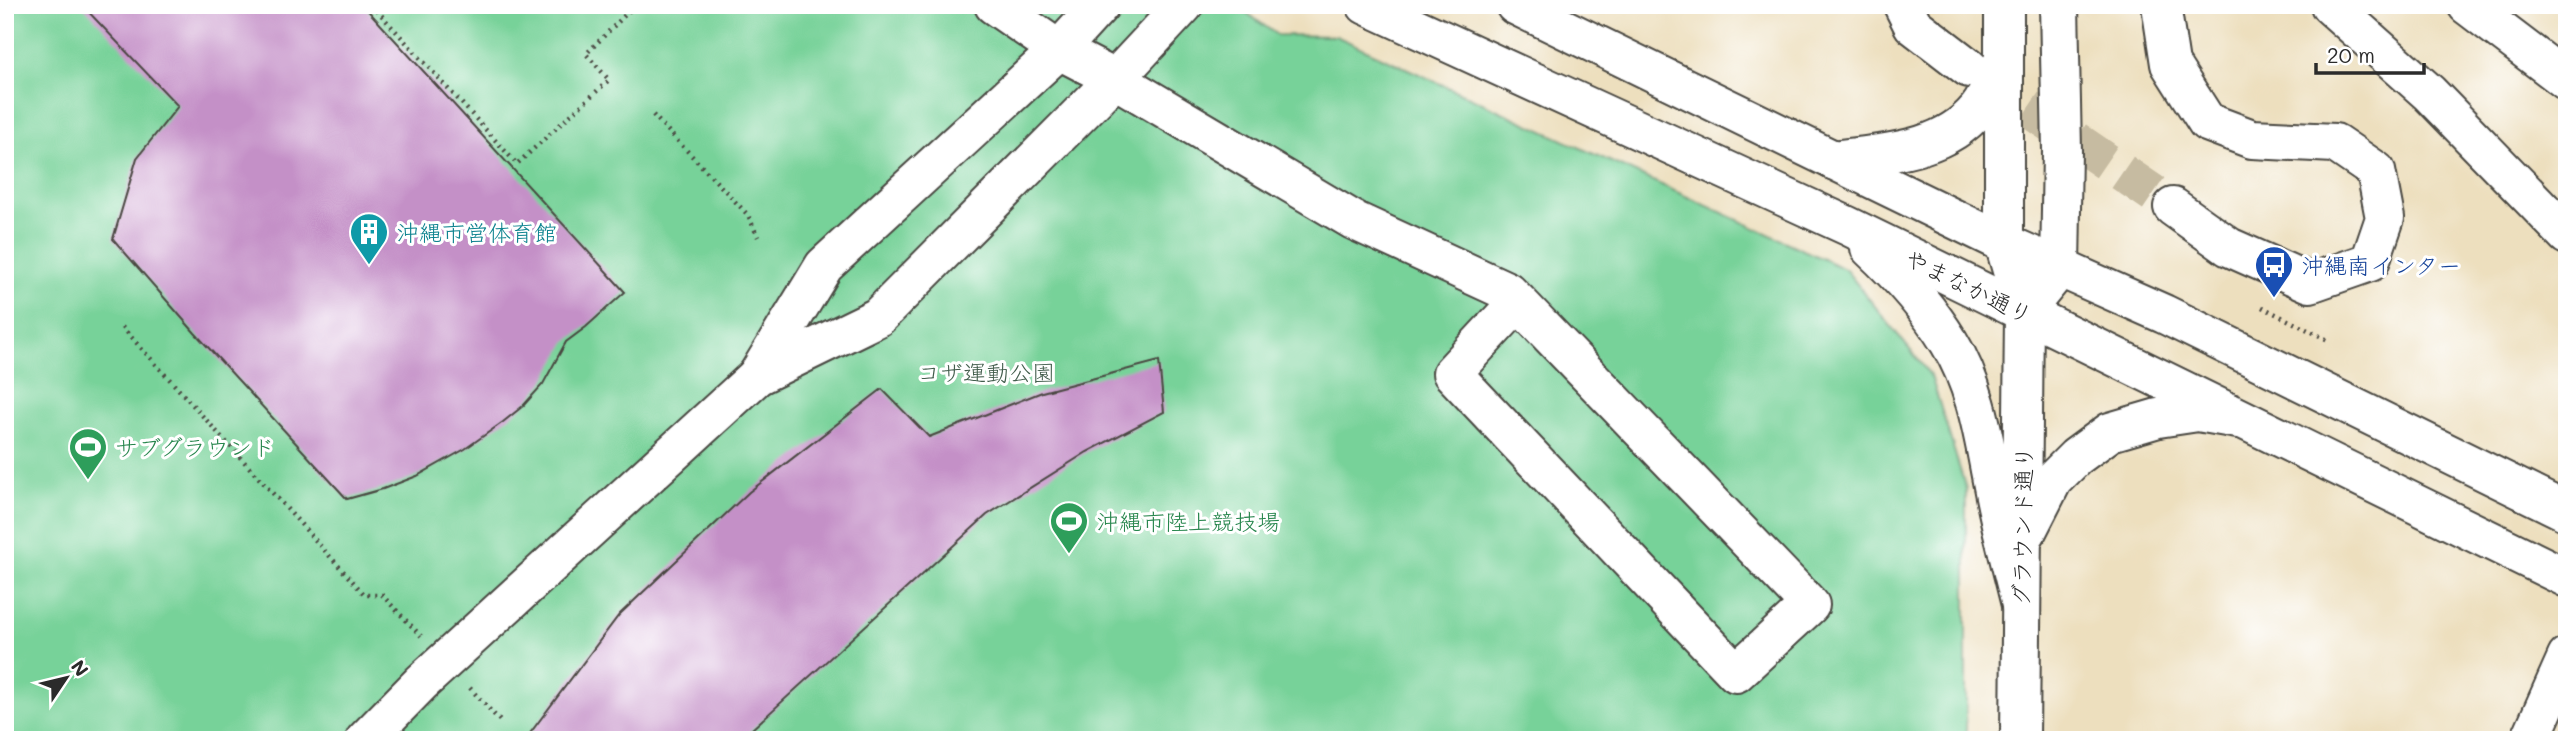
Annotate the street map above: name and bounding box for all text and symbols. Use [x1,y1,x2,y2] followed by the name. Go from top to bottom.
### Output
[2316,32,2425,76] scale bar
[2327,41,2375,68] text: 20 m
[348,211,390,266] building icon: 沖縄市営体育館
[396,217,557,247] place label: 沖縄市営体育館
[1900,242,2038,330] street label: やまなか通り
[2253,244,2295,299] bus stop icon: 沖縄南インター
[2301,250,2461,280] place label: 沖縄南インター
[917,357,1055,387] park label: コザ運動公園
[67,426,109,481] sports icon: サブグラウンド
[115,432,275,462] place label: サブグラウンド
[2006,445,2038,607] street label: グラウンド通り
[1048,500,1090,555] sports icon: 沖縄市陸上競技場
[1096,506,1280,536] place label: 沖縄市陸上競技場
[32,644,102,714] north arrow
[66,655,95,681] text: N

